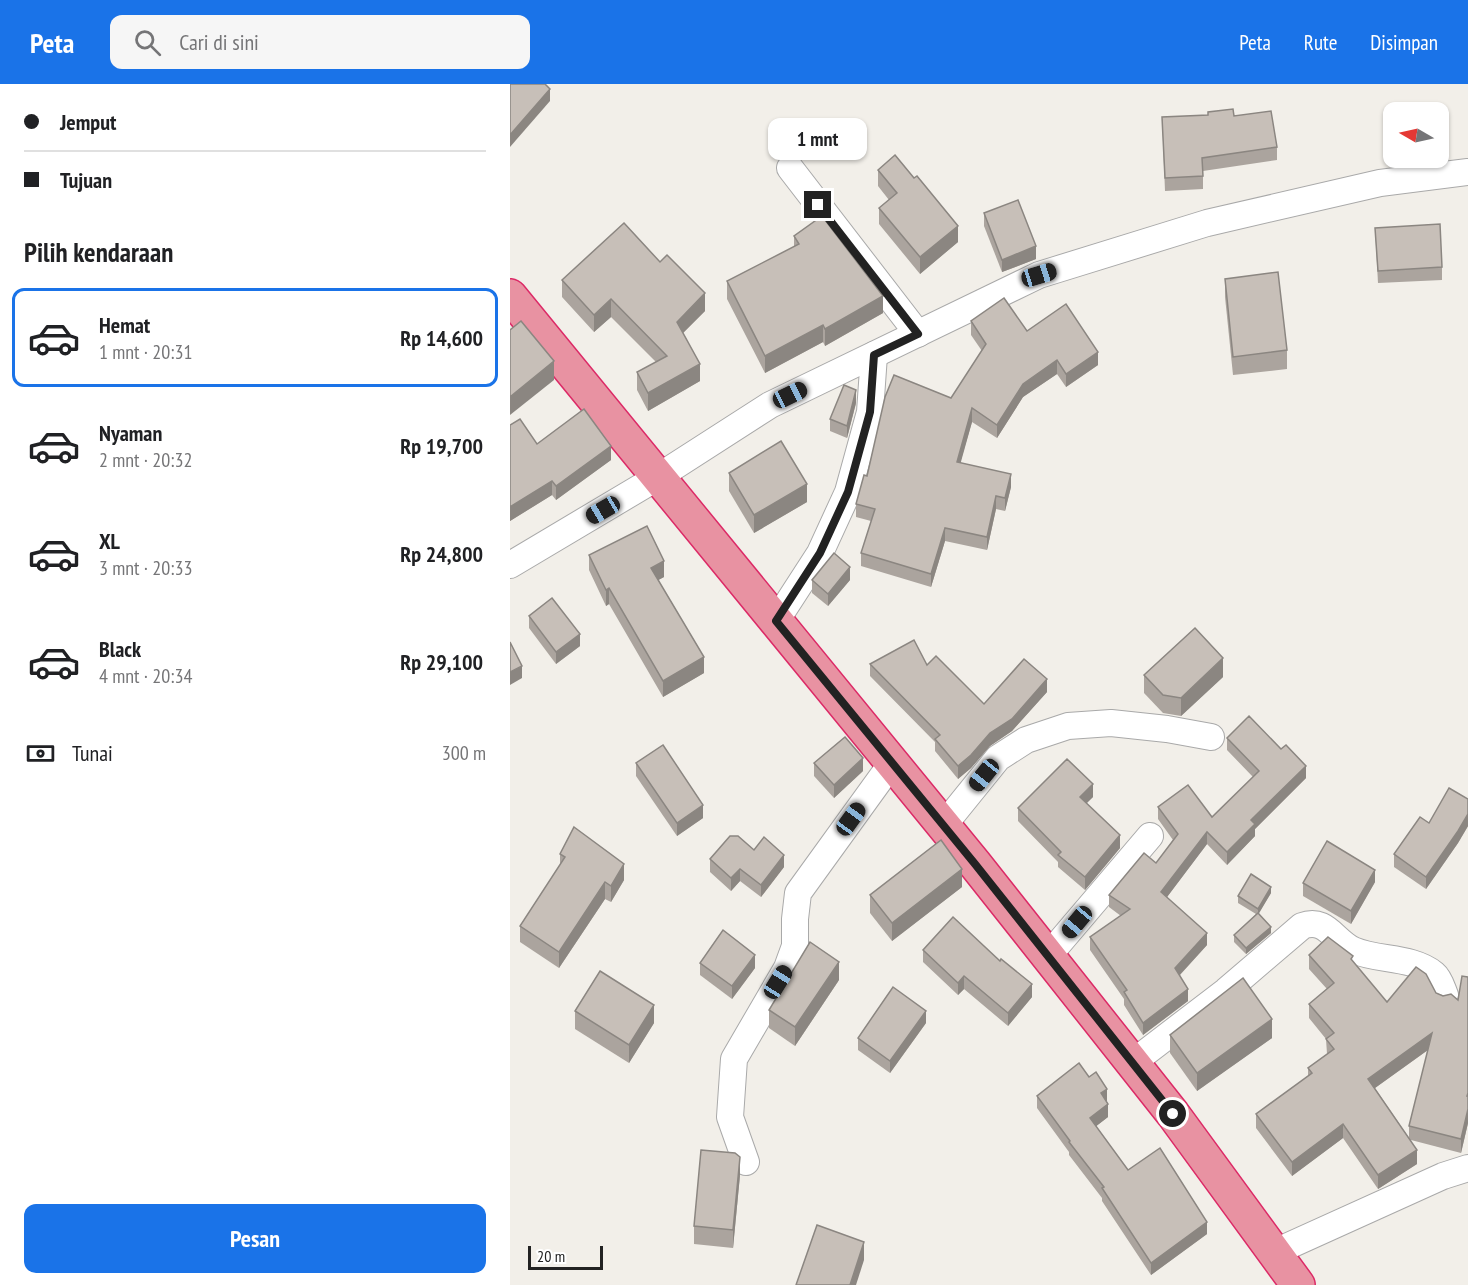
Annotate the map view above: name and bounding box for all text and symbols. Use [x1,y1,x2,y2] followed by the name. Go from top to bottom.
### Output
[110,15,530,69] search box
[30,24,74,61] text: Peta
[131,26,164,59] icon: search
[179,28,259,56] text: Cari di sini
[1239,29,1271,56] text: Peta
[1304,29,1337,56] text: Rute
[1370,29,1438,56] text: Disimpan
[1383,102,1449,168] north arrow
[1383,102,1449,168] map controls
[60,108,116,136] text: Jemput
[768,118,868,160] callout: 1 mnt
[797,126,838,152] text: 1 mnt
[60,166,112,194] text: Tujuan
[804,191,831,218] route end
[24,235,173,269] text: Pilih kendaraan
[1019,261,1059,289] car
[27,311,81,365] icon: car
[99,311,150,339] text: Hemat
[400,324,483,352] text: Rp 14,600
[99,339,192,365] text: 1 mnt · 20:31
[770,379,810,411] car
[27,419,81,473] icon: car
[99,419,162,447] text: Nyaman
[400,432,483,460] text: Rp 19,700
[99,447,192,473] text: 2 mnt · 20:32
[583,493,623,527] car
[27,527,81,581] icon: car
[99,527,120,555] text: XL
[400,540,483,568] text: Rp 24,800
[99,555,192,581] text: 3 mnt · 20:33
[27,635,81,689] icon: car
[99,635,141,663] text: Black
[400,648,483,676] text: Rp 29,100
[99,663,192,689] text: 4 mnt · 20:34
[24,737,57,770] icon: cash
[72,739,113,767] text: Tunai
[442,740,486,766] text: 300 m
[966,755,1002,795] car
[833,799,869,839] car
[1059,902,1095,942] car
[761,962,795,1002] car
[1159,1100,1186,1127] route start
[24,1204,486,1273] button: Pesan
[528,1243,603,1270] scale bar
[537,1246,565,1266] text: 20 m

